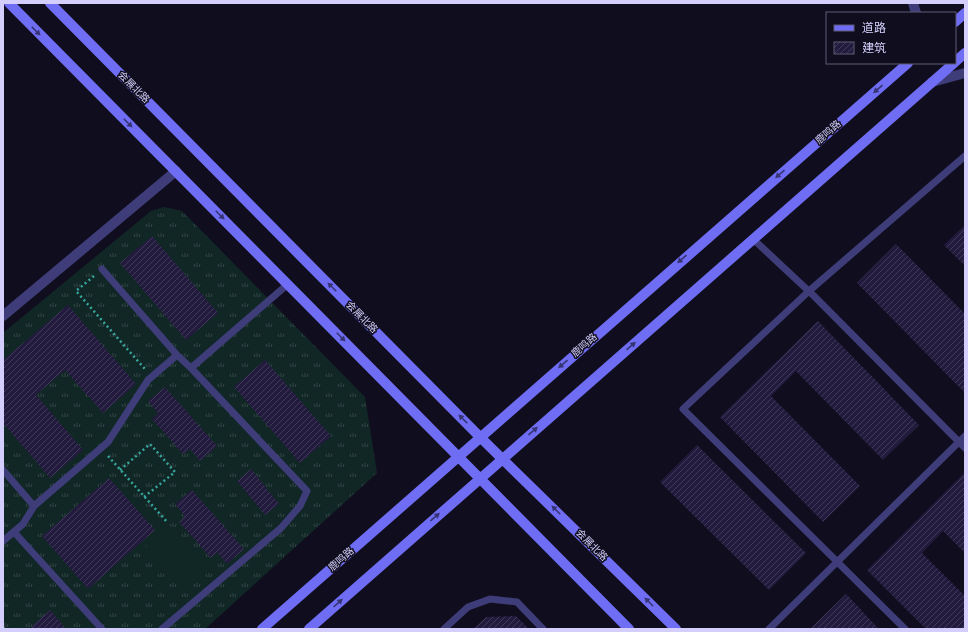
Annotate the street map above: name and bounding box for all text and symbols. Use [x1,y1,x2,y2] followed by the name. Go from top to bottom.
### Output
[826,12,956,64] legend
[862,20,886,35] text: 道路
[31,26,41,36] one-way arrow
[862,40,886,55] text: 建筑
[115,68,153,106] street label: 会展北路
[873,84,883,93] one-way arrow
[812,117,844,147] street label: 鹿鸣路
[123,118,133,128] one-way arrow
[775,169,785,179] one-way arrow
[215,210,225,220] one-way arrow
[677,255,687,264] one-way arrow
[327,282,337,292] one-way arrow
[343,298,381,336] street label: 会展北路
[568,330,600,360] street label: 鹿鸣路
[336,332,346,342] one-way arrow
[626,341,636,350] one-way arrow
[558,359,569,368] one-way arrow
[458,414,468,424] one-way arrow
[528,427,538,436] one-way arrow
[551,505,561,515] one-way arrow
[430,512,440,521] one-way arrow
[573,526,611,564] street label: 会展北路
[325,544,357,574] street label: 鹿鸣路
[644,597,654,606] one-way arrow
[333,598,343,608] one-way arrow

